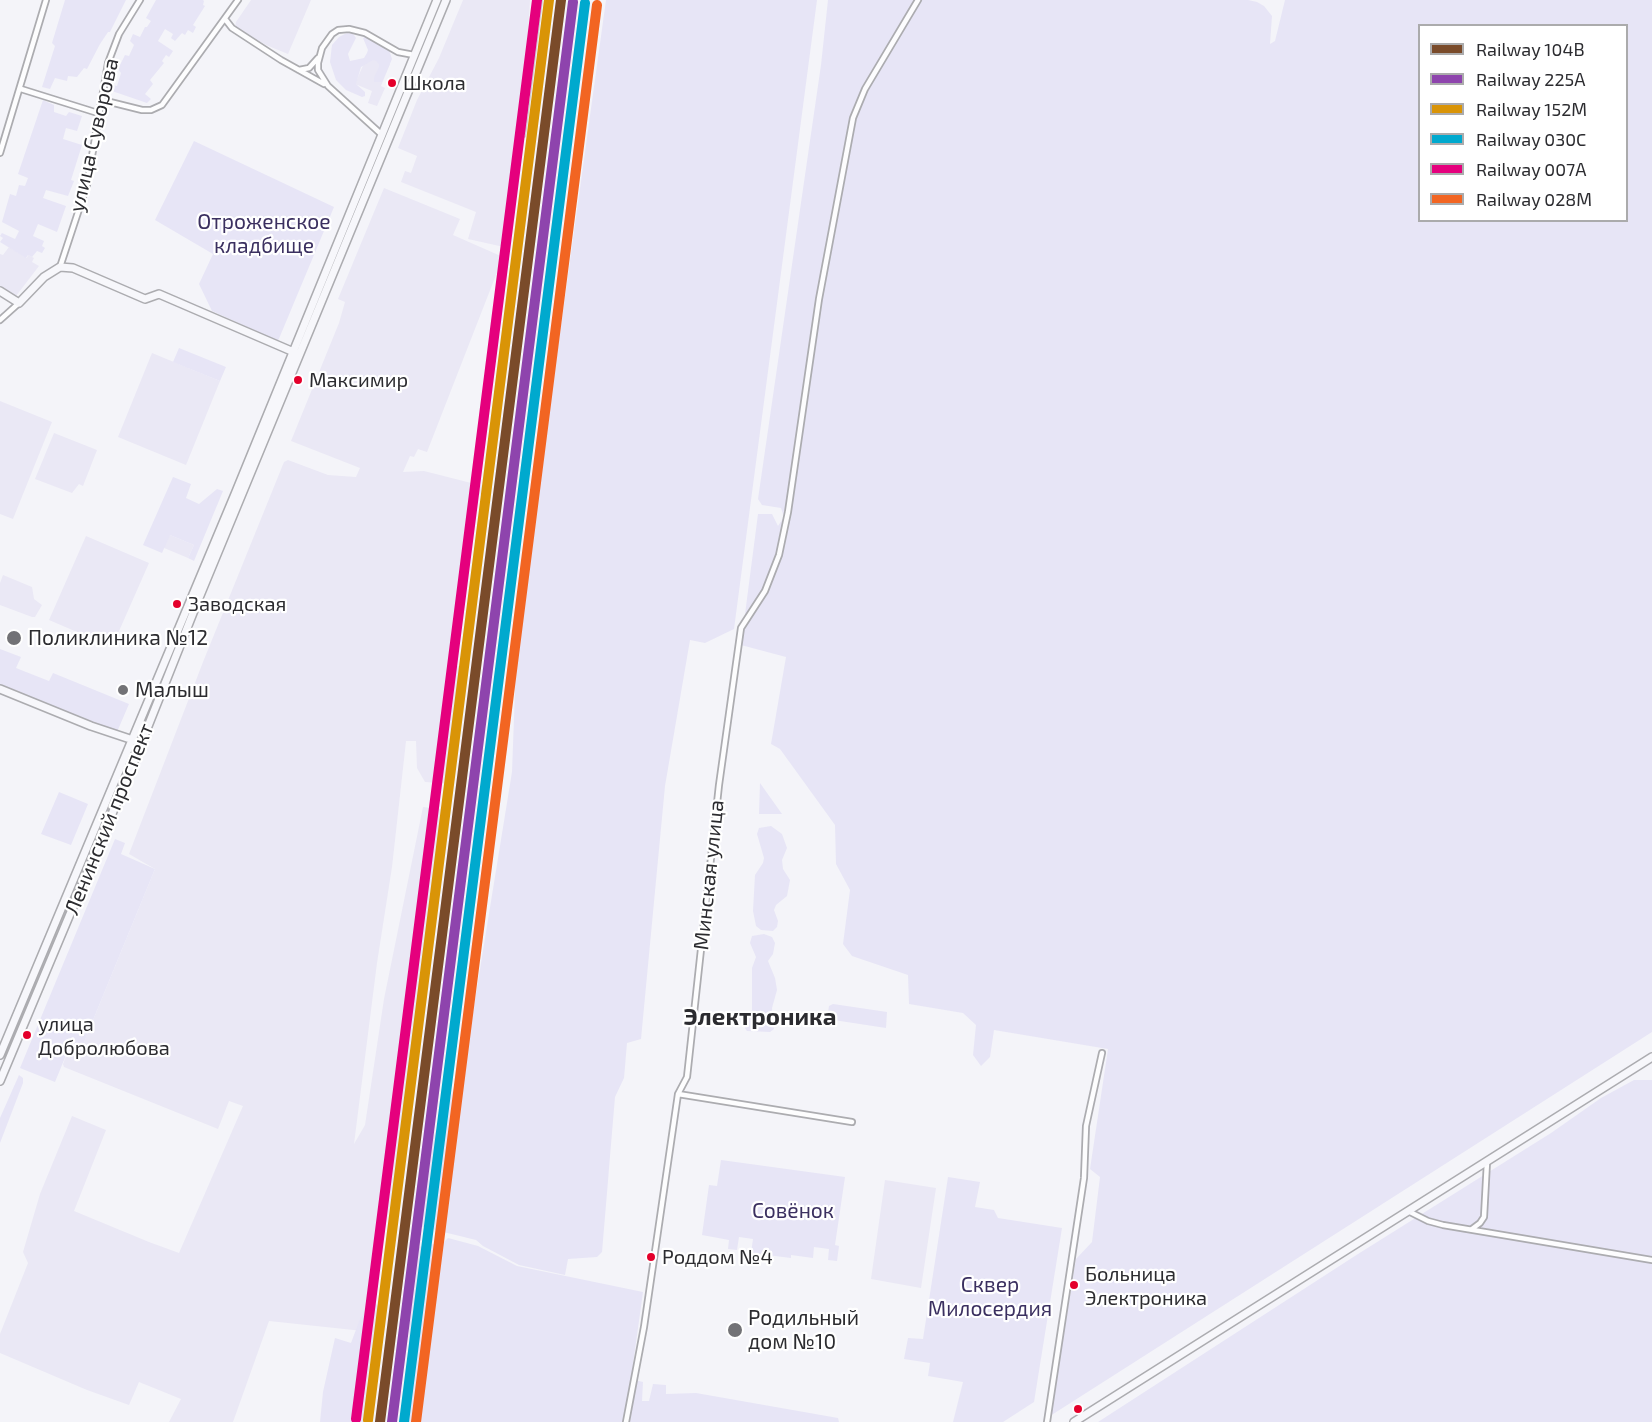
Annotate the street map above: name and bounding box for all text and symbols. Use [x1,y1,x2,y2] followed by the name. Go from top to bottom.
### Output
[1418,24,1628,222] legend
[1476,38,1585,60] text: Railway 104В
[64,55,124,215] street label: улица Суворова
[1476,68,1585,90] text: Railway 225А
[403,71,466,95] place label: Школа
[386,77,398,89] marker: Школа
[1476,98,1587,120] text: Railway 152М
[1476,128,1586,150] text: Railway 030C
[1476,158,1586,180] text: Railway 007А
[1476,188,1592,210] text: Railway 028М
[197,209,331,259] park label: Отроженское кладбище
[309,368,408,392] place label: Максимир
[292,374,304,386] marker: Максимир
[188,592,286,616] place label: Заводская
[171,598,183,610] marker: Заводская
[28,625,208,651] place label: Поликлиника №12
[5,629,23,647] marker: Поликлиника №12
[135,677,209,703] place label: Малыш
[116,683,130,697] marker: Малыш
[59,720,159,918] street label: Ленинский проспект
[689,799,729,951] street label: Минская улица
[684,1003,836,1031] district label: Электроника
[38,1012,170,1059] place label: улица Добролюбова
[21,1029,33,1041] marker: улица Добролюбова
[752,1198,834,1224] park label: Совёнок
[662,1245,773,1269] place label: Роддом №4
[645,1251,657,1263] marker: Роддом №4
[1085,1262,1207,1309] place label: Больница Электроника
[928,1272,1052,1322] park label: Сквер Милосердия
[1068,1279,1080,1291] marker: Больница Электроника
[748,1305,859,1355] place label: Родильный дом №10
[726,1321,744,1339] marker: Родильный дом №10
[1072,1403,1084,1415] unlabelled marker

